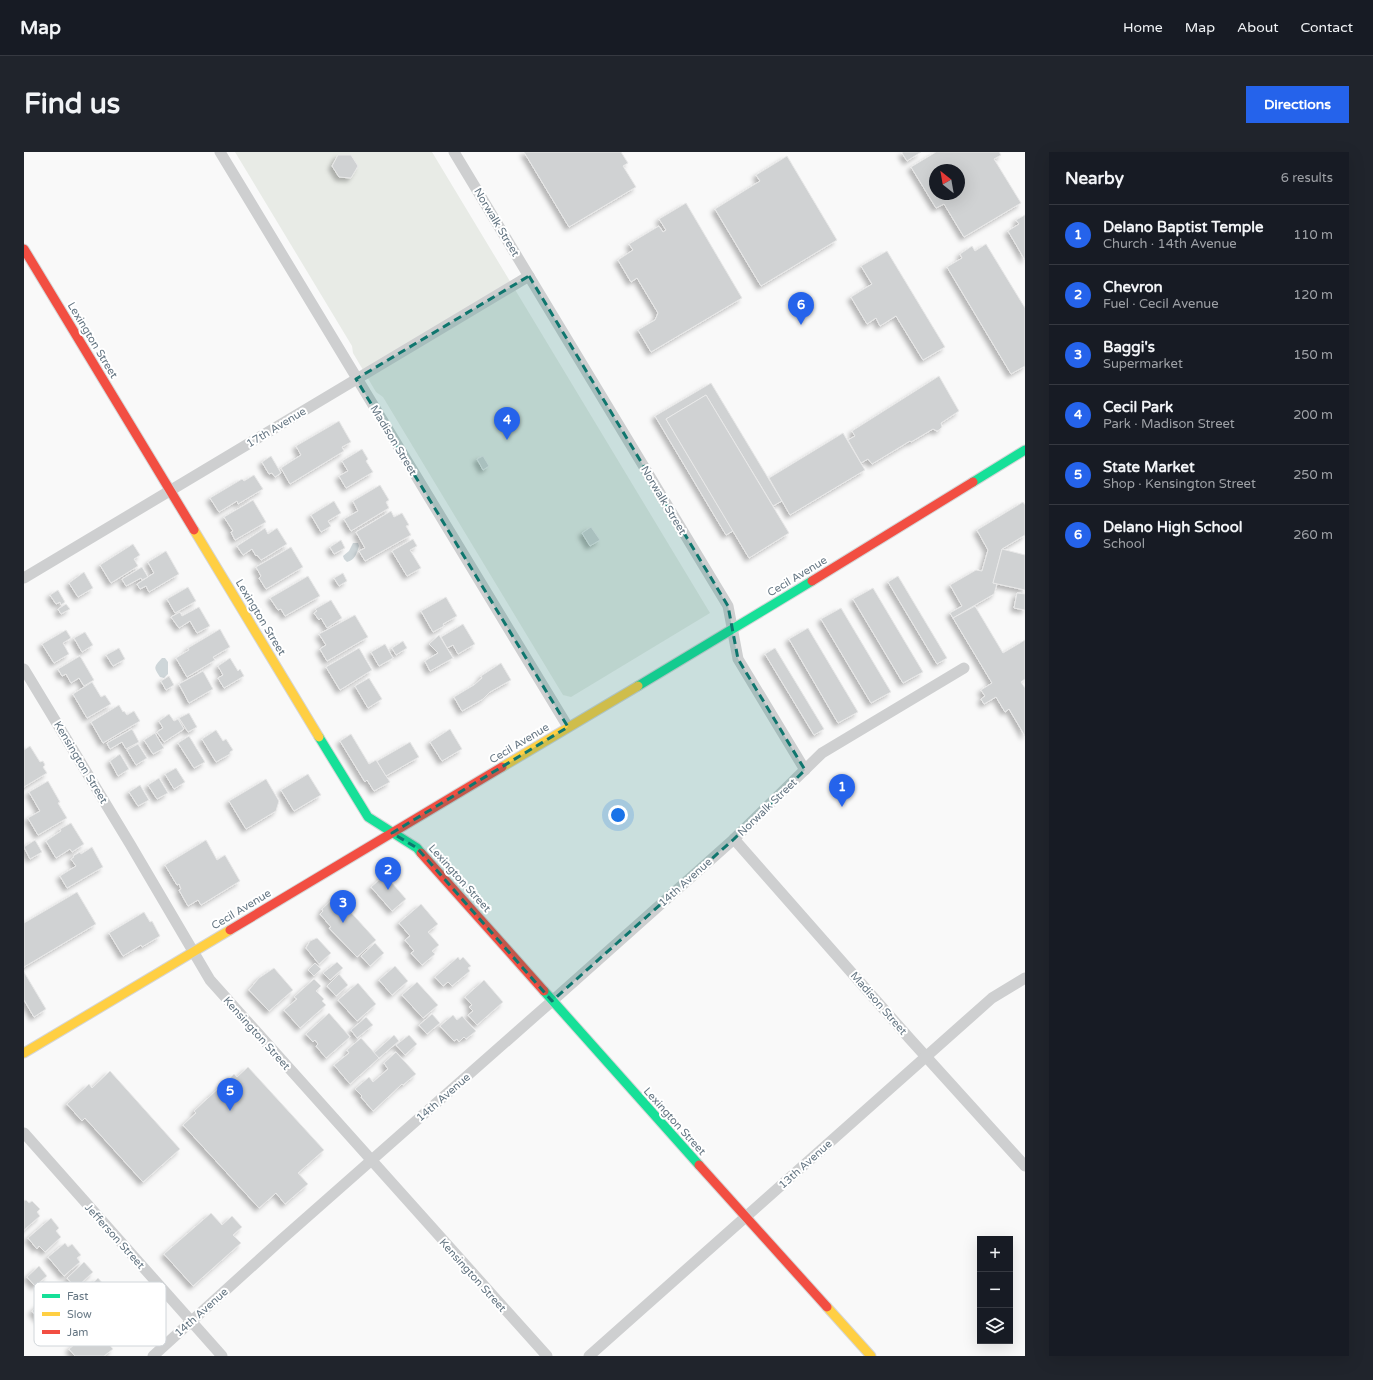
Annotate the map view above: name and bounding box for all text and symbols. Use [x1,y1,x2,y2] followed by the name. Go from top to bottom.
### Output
[20,17,61,39] text: Map
[1123,19,1163,36] text: Home
[1185,19,1215,36] text: Map
[1237,19,1279,36] text: About
[1301,19,1353,36] text: Contact
[1246,86,1349,123] button: Directions
[24,87,120,121] text: Find us
[929,164,965,200] north arrow
[1065,168,1124,189] text: Nearby
[1281,170,1333,186] text: 6 results
[471,186,522,259] street label: Norwalk Street
[1103,218,1263,236] text: Delano Baptist Temple
[1074,227,1082,243] text: 1
[1293,227,1333,243] text: 110 m
[1103,236,1237,252] text: Church · 14th Avenue
[1103,278,1163,296] text: Chevron
[1074,287,1082,303] text: 2
[1293,287,1333,303] text: 120 m
[788,292,814,325] pin: 6
[1103,296,1219,312] text: Fuel · Cecil Avenue
[65,300,120,381] street label: Lexington Street
[1103,338,1155,356] text: Baggi's
[1074,347,1082,363] text: 3
[1293,347,1333,363] text: 150 m
[1103,356,1183,372] text: Supermarket
[1103,398,1173,416] text: Cecil Park
[368,403,420,478] street label: Madison Street
[244,405,308,450] street label: 17th Avenue
[494,407,520,440] pin: 4
[1074,407,1082,423] text: 4
[1293,407,1333,423] text: 200 m
[1103,416,1235,432] text: Park · Madison Street
[1103,458,1195,476] text: State Market
[638,464,689,537] street label: Norwalk Street
[1074,467,1082,483] text: 5
[1293,467,1333,483] text: 250 m
[1103,476,1256,492] text: Shop · Kensington Street
[1103,518,1243,536] text: Delano High School
[1074,527,1082,543] text: 6
[1293,527,1333,543] text: 260 m
[1103,536,1145,552] text: School
[765,554,829,599] street label: Cecil Avenue
[233,577,288,658] street label: Lexington Street
[51,719,110,806] street label: Kensington Street
[487,721,551,766] street label: Cecil Avenue
[829,774,855,807] pin: 1
[735,776,800,839] street label: Norwalk Street
[608,805,628,825] your location
[426,842,493,915] street label: Lexington Street
[656,855,715,910] street label: 14th Avenue
[375,857,401,890] pin: 2
[209,887,273,932] street label: Cecil Avenue
[330,890,356,923] pin: 3
[848,969,910,1038] street label: Madison Street
[220,994,293,1073] street label: Kensington Street
[414,1071,473,1124] street label: 14th Avenue
[217,1078,243,1111] pin: 5
[641,1085,708,1158] street label: Lexington Street
[776,1137,835,1192] street label: 13th Avenue
[82,1201,147,1272] street label: Jefferson Street
[436,1236,509,1315] street label: Kensington Street
[977,1236,1013,1344] map controls
[977,1236,1013,1272] button: +
[977,1272,1013,1308] button: −
[34,1282,166,1346] legend
[172,1285,231,1340] street label: 14th Avenue
[67,1290,88,1303] text: Fast
[67,1308,92,1321] text: Slow
[977,1308,1013,1344] button: layers
[67,1326,88,1339] text: Jam

